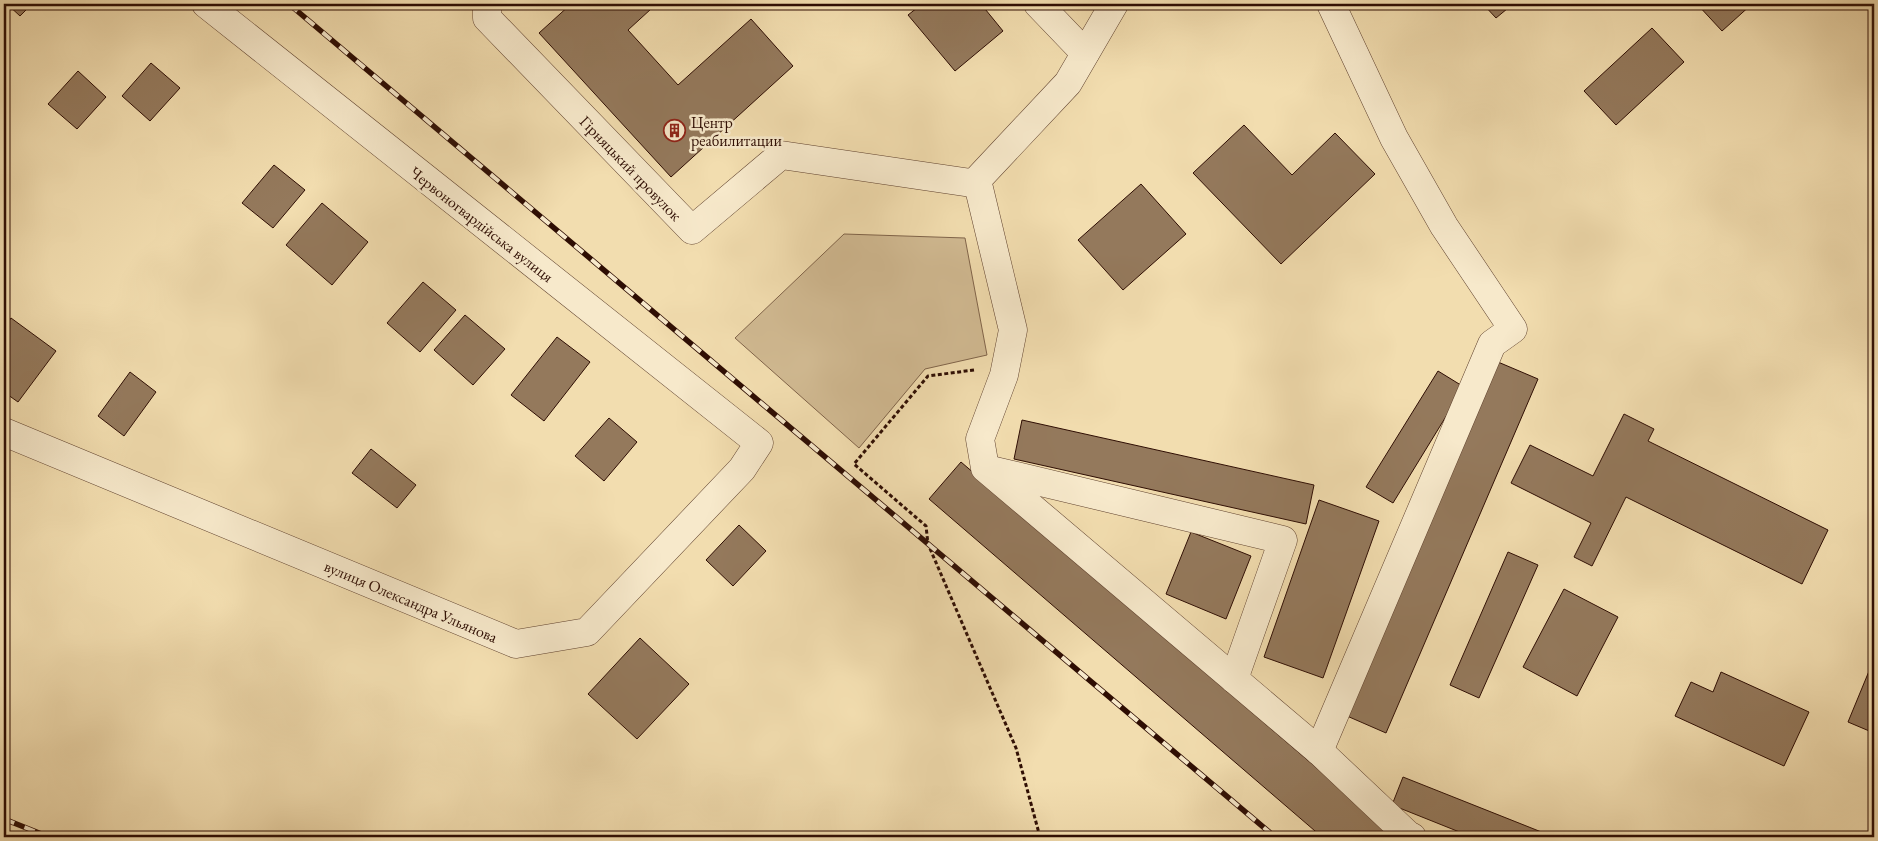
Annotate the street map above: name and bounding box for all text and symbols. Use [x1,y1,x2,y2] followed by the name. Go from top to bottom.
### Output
[575,111,687,226] street label: Гірняцький провулок
[691,112,782,151] place label: Центр реабилитации
[663,119,687,143] building icon: Центр реабилитации
[406,162,558,287] street label: Червоногвардійська вулиця
[321,555,501,648] street label: вулиця Олександра Ульянова

